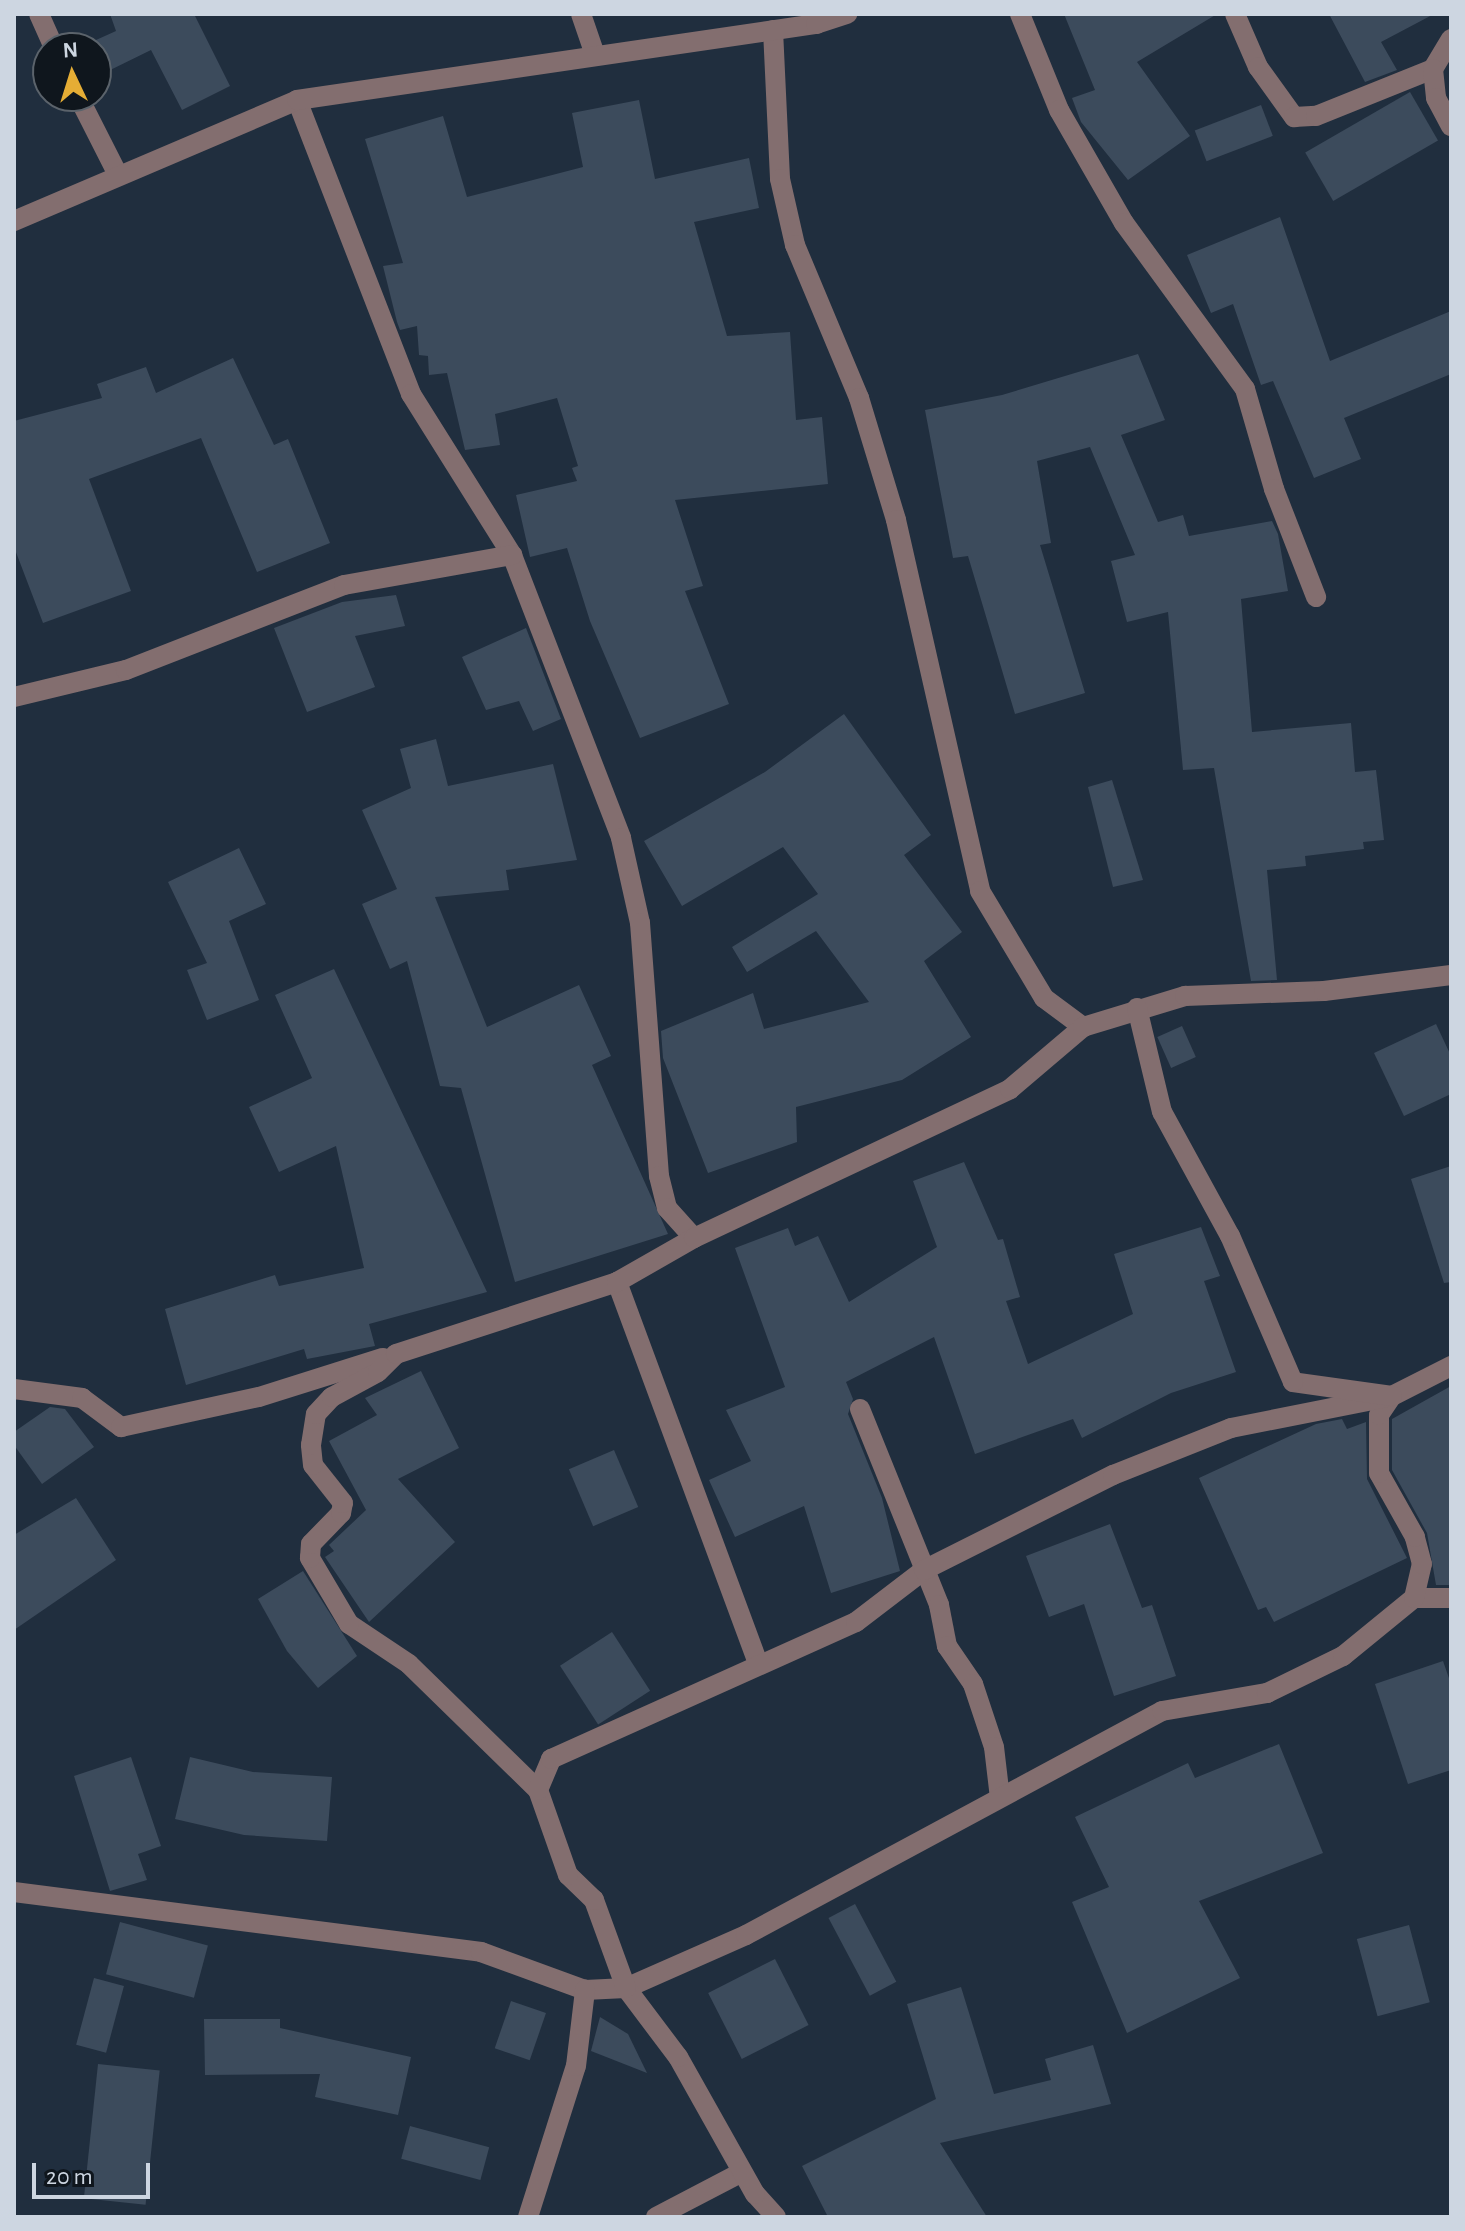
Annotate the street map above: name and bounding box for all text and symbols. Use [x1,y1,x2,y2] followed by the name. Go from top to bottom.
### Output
[32,32,112,112] north arrow
[62,39,79,62] text: N
[36,2147,154,2197] scale bar
[46,2165,93,2189] text: 20 m

